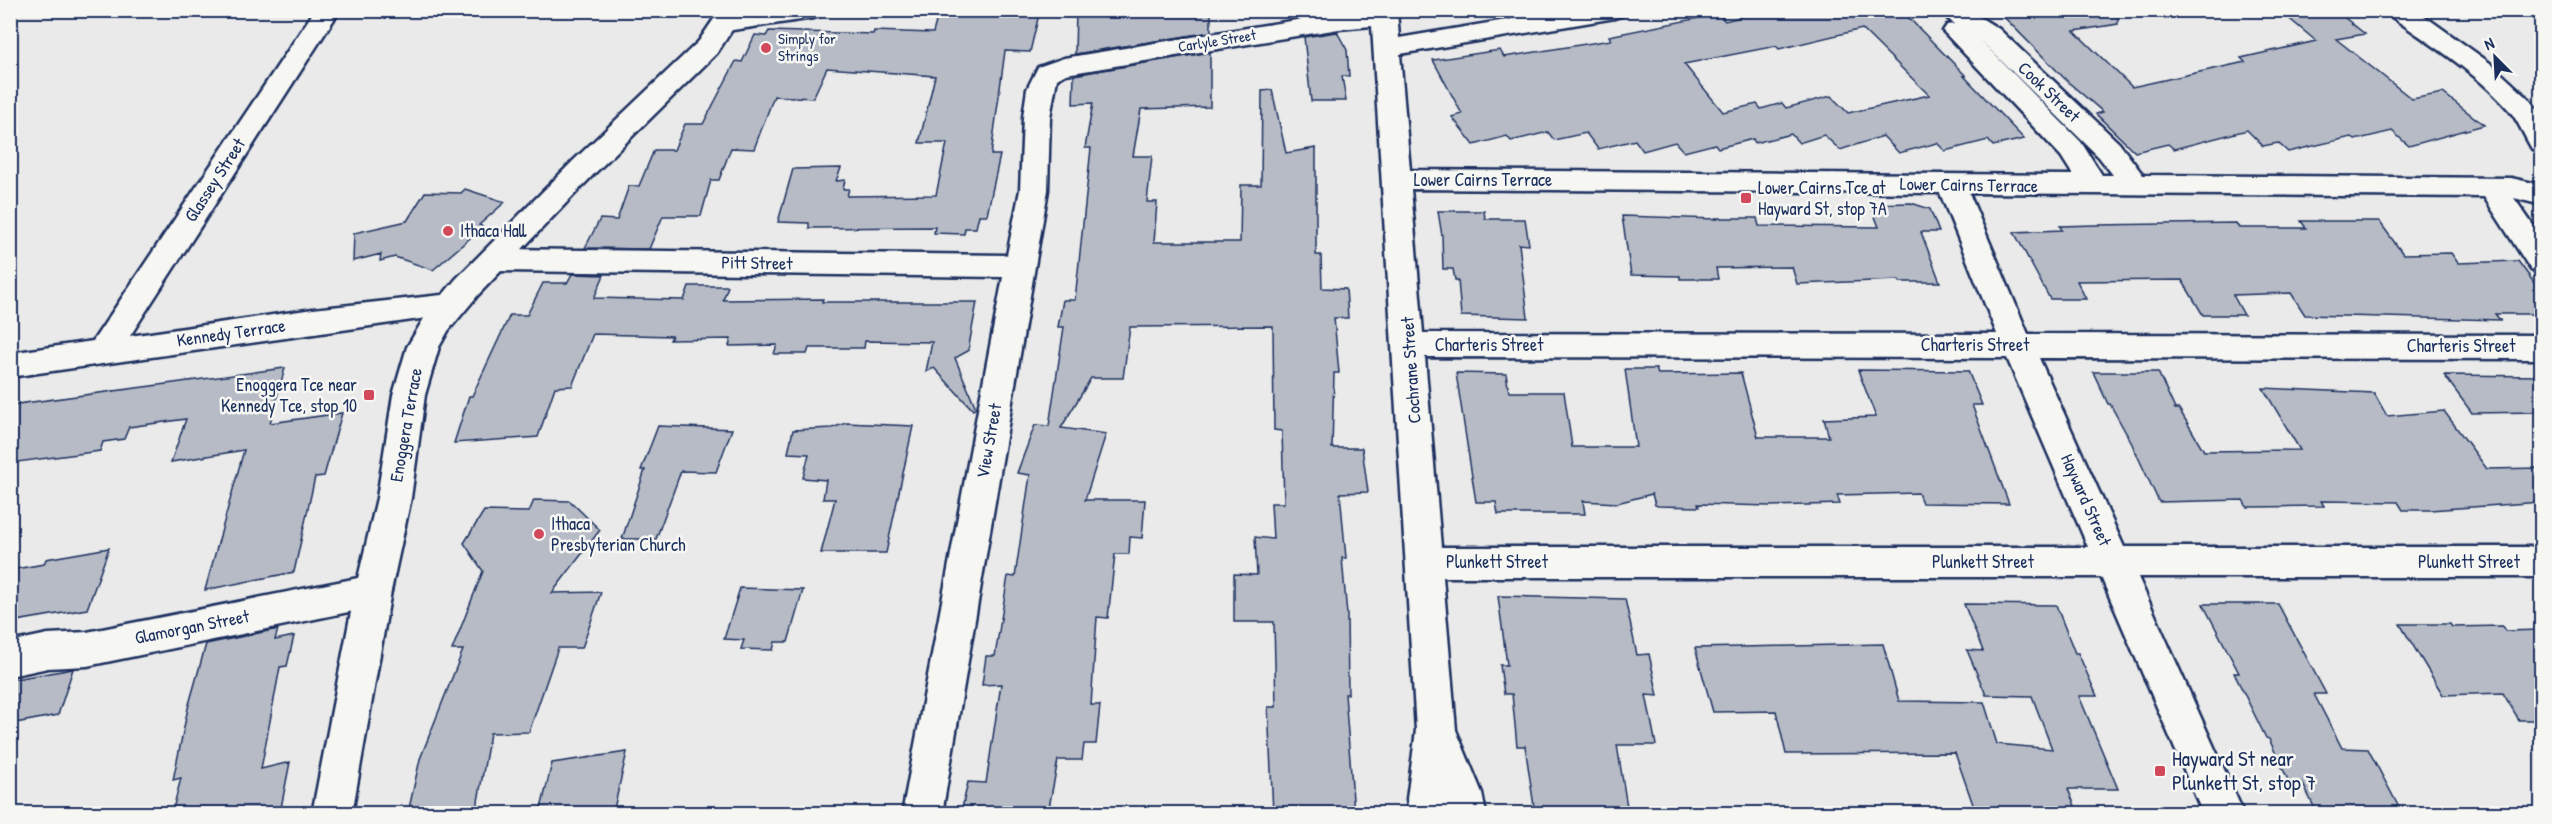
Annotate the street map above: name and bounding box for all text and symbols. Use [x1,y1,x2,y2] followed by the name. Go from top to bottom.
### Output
[1176,24,1258,57] street label: Carlyle Street
[2465,27,2525,87] north arrow
[778,28,836,66] place label: Simply for Strings
[2481,31,2498,55] text: N
[759,41,773,55] marker: Simply for Strings
[2013,56,2087,128] street label: Cook Street
[178,132,251,226] street label: Glassey Street
[1414,167,1552,192] street label: Lower Cairns Terrace
[1900,171,2038,198] street label: Lower Cairns Terrace
[1758,175,1887,221] place label: Lower Cairns Tce at Hayward St, stop 7A
[1739,191,1753,205] marker: Lower Cairns Tce at Hayward St, stop 7A
[460,218,527,243] place label: Ithaca Hall
[441,224,455,238] marker: Ithaca Hall
[721,249,794,276] street label: Pitt Street
[175,313,287,352] street label: Kennedy Terrace
[1394,315,1427,424] street label: Cochrane Street
[1435,332,1544,357] street label: Charteris Street
[1921,332,2030,357] street label: Charteris Street
[2407,333,2516,358] street label: Charteris Street
[383,366,428,484] street label: Enoggera Terrace
[221,372,357,418] place label: Enoggera Tce near Kennedy Tce, stop 10
[362,388,376,402] marker: Enoggera Tce near Kennedy Tce, stop 10
[970,401,1008,480] street label: View Street
[2055,450,2118,551] street label: Hayward Street
[551,511,686,557] place label: Ithaca Presbyterian Church
[532,527,546,541] marker: Ithaca Presbyterian Church
[1446,549,1549,574] street label: Plunkett Street
[1932,549,2035,574] street label: Plunkett Street
[2418,549,2521,574] street label: Plunkett Street
[133,603,252,650] street label: Glamorgan Street
[2172,744,2316,797] place label: Hayward St near Plunkett St, stop 7
[2153,764,2167,778] marker: Hayward St near Plunkett St, stop 7

